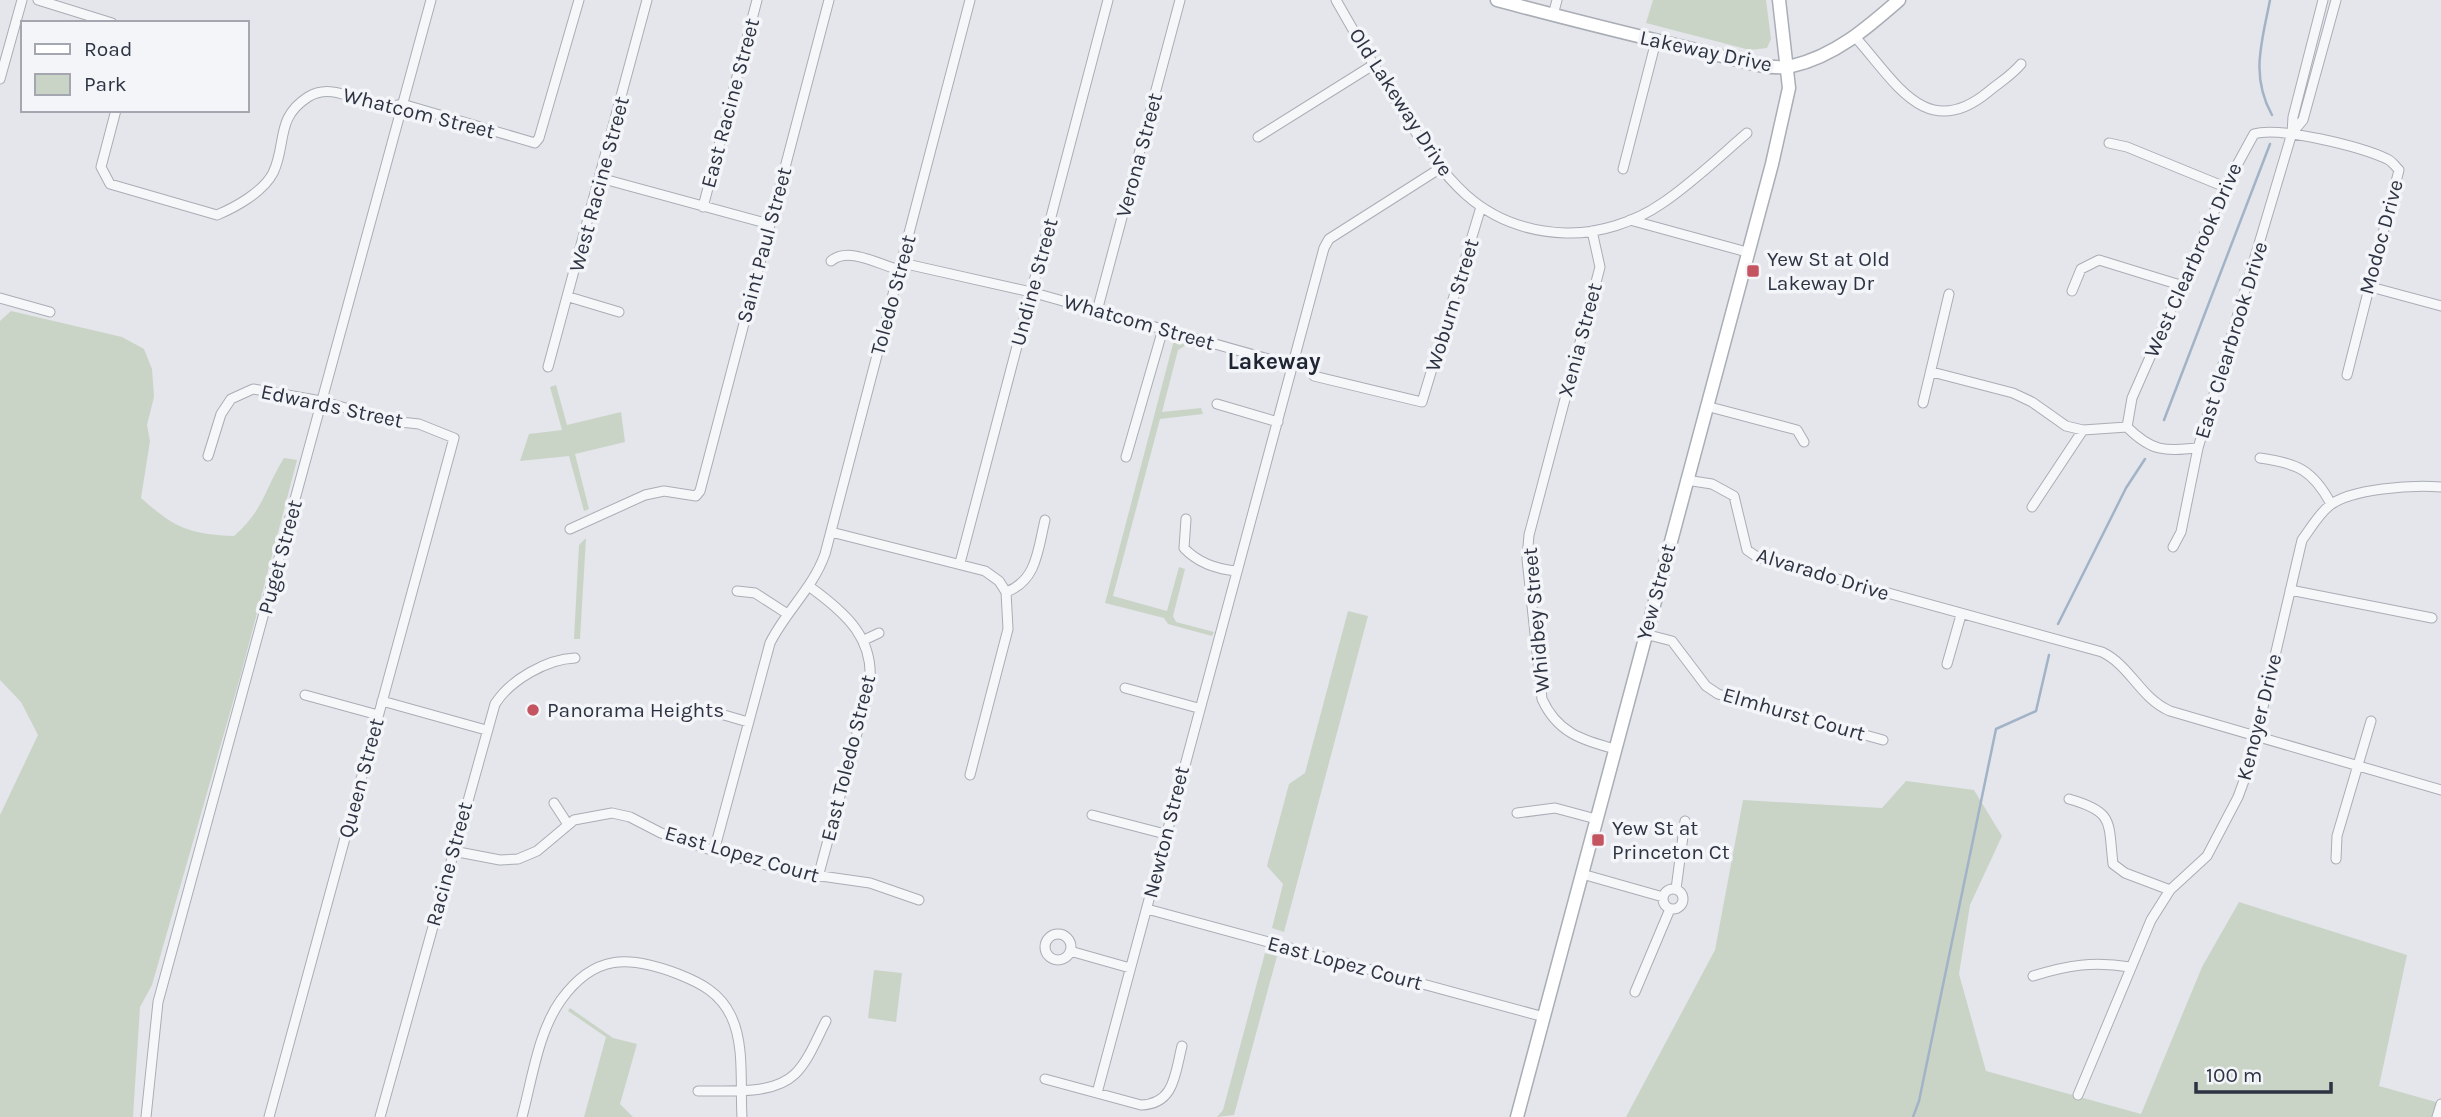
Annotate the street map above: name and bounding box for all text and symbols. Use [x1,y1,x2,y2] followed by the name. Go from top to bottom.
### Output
[696,15,764,191] street label: East Racine Street
[21,21,248,112] legend
[1344,24,1458,180] street label: Old Lakeway Drive
[1638,25,1774,77] street label: Lakeway Drive
[84,37,132,61] text: Road
[84,72,127,96] text: Park
[341,83,497,143] street label: Whatcom Street
[1111,90,1167,220] street label: Verona Street
[564,94,634,274] street label: West Racine Street
[2139,159,2247,361] street label: West Clearbrook Drive
[732,164,796,326] street label: Saint Paul Street
[2354,177,2408,297] street label: Modoc Drive
[1005,215,1063,348] street label: Undine Street
[865,232,921,358] street label: Toledo Street
[1420,236,1484,374] street label: Woburn Street
[2190,239,2272,441] street label: East Clearbrook Drive
[1767,247,1890,295] place label: Yew St at Old Lakeway Dr
[1745,263,1761,279] marker: Yew St at Old Lakeway Dr
[1553,280,1607,400] street label: Xenia Street
[1061,289,1217,355] street label: Whatcom Street
[1227,348,1321,375] district label: Lakeway
[259,379,405,433] street label: Edwards Street
[253,497,307,617] street label: Puget Street
[1632,541,1680,643] street label: Yew Street
[1754,542,1892,606] street label: Alvarado Drive
[1518,546,1554,694] street label: Whidbey Street
[2232,651,2286,783] street label: Kenoyer Drive
[816,672,880,844] street label: East Toledo Street
[1720,682,1868,746] street label: Elmhurst Court
[547,698,724,722] place label: Panorama Heights
[525,702,541,718] marker: Panorama Heights
[333,715,389,841] street label: Queen Street
[1138,763,1194,900] street label: Newton Street
[421,799,477,929] street label: Racine Street
[1612,816,1730,864] place label: Yew St at Princeton Ct
[662,821,822,887] street label: East Lopez Court
[1590,832,1606,848] marker: Yew St at Princeton Ct
[1265,931,1425,995] street label: East Lopez Court
[2196,1050,2331,1094] scale bar
[2206,1063,2263,1087] text: 100 m

